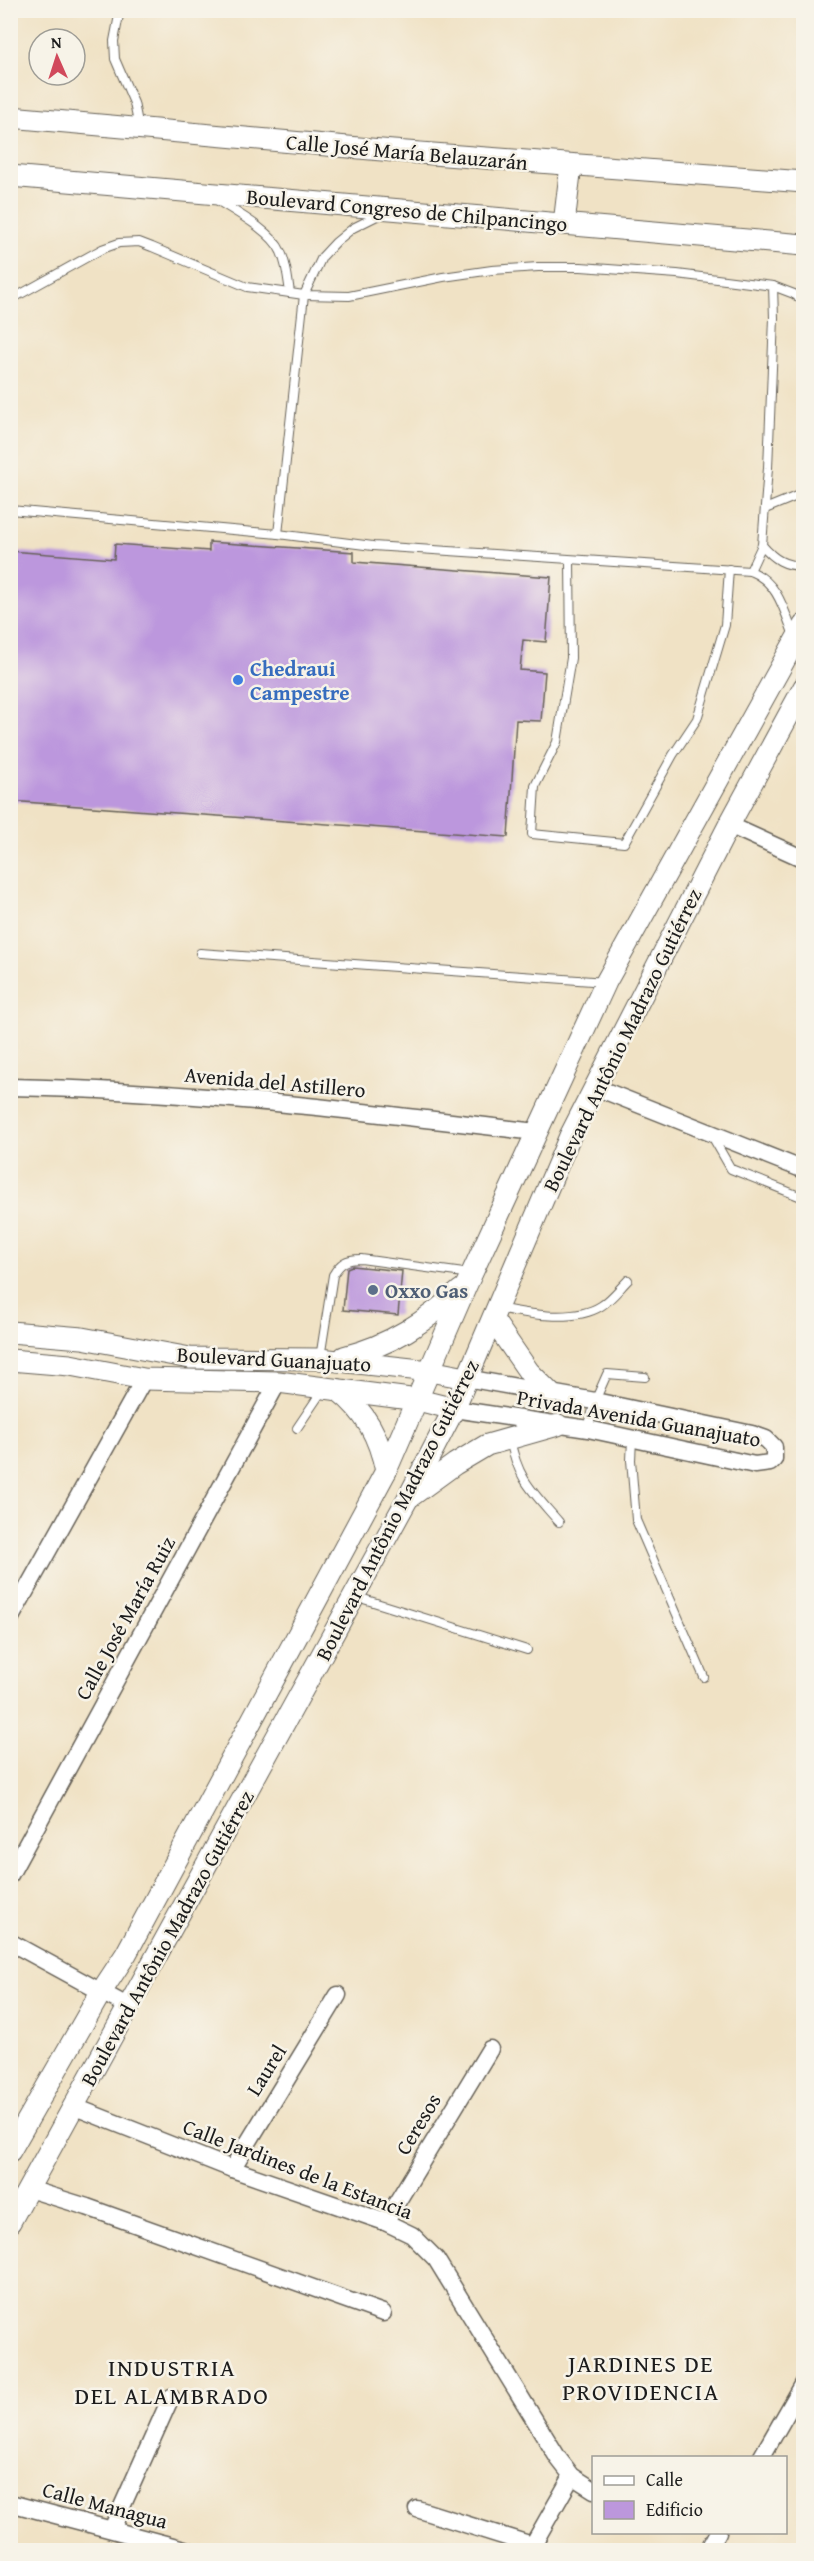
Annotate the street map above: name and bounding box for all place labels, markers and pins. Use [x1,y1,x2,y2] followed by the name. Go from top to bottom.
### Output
[250,653,350,708] place label: Chedraui Campestre
[231,673,245,687] marker: Chedraui Campestre
[385,1275,468,1306] place label: Oxxo Gas
[366,1283,380,1297] marker: Oxxo Gas

